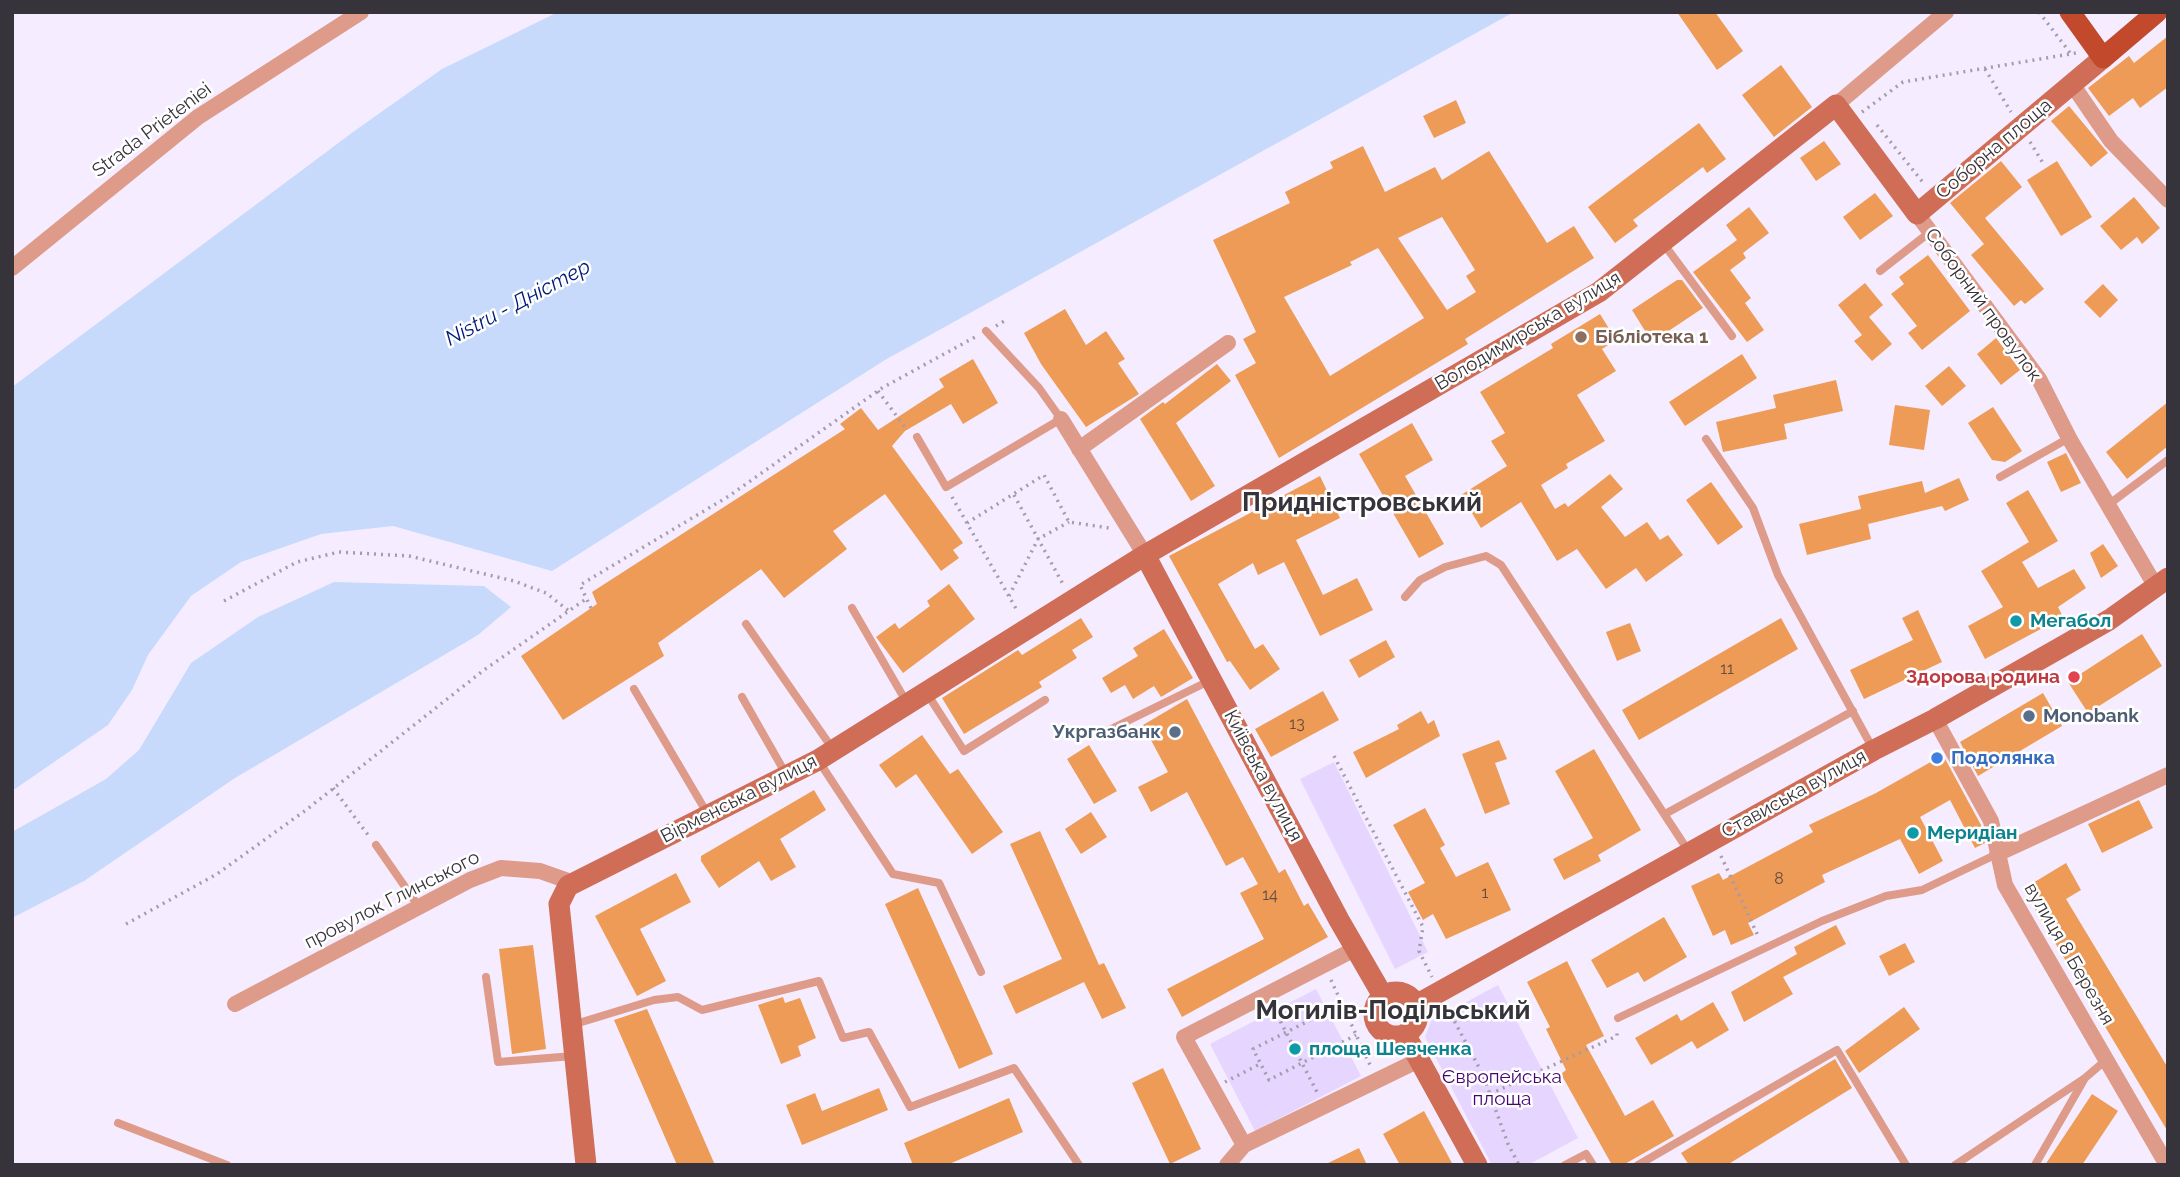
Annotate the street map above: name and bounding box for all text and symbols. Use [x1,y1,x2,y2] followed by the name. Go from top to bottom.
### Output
[88,78,216,182] street label: Strada Prieteniei
[1931,94,2057,204] street label: Соборна площа
[1920,224,2046,386] street label: Соборний провулок
[441,254,595,352] water label: Nistru - Дністер
[1431,266,1625,396] street label: Володимирська вулиця
[1595,326,1708,348] place label: Бібліотека 1
[1573,329,1589,345] marker: Бібліотека 1
[1242,487,1482,519] district label: Придністровський
[2030,610,2111,632] place label: Мегабол
[2008,613,2024,629] marker: Мегабол
[1720,659,1734,679] house number: 11
[1906,666,2060,688] place label: Здорова родина
[2066,669,2082,685] marker: Здорова родина
[2043,705,2139,727] place label: Monobank
[1219,706,1307,846] street label: Київська вулиця
[2021,708,2037,724] marker: Monobank
[1289,714,1305,734] house number: 13
[1053,721,1161,743] place label: Укргазбанк
[1167,724,1183,740] marker: Укргазбанк
[1718,745,1870,843] street label: Стависька вулиця
[1951,747,2055,769] place label: Подолянка
[657,750,821,848] street label: Вірменська вулиця
[1929,750,1945,766] marker: Подолянка
[1927,822,2018,844] place label: Меридіан
[1905,825,1921,841] marker: Меридіан
[301,846,483,954] street label: провулок Глинського
[1774,869,1784,889] house number: 8
[2019,879,2119,1029] street label: вулиця 8 Березня
[1482,883,1488,903] house number: 1
[1262,885,1278,905] house number: 14
[1256,995,1530,1027] district label: Могилів-Подільський
[1309,1038,1472,1060] place label: площа Шевченка
[1287,1041,1303,1057] marker: площа Шевченка
[1442,1066,1562,1110] park label: Європейська площа

